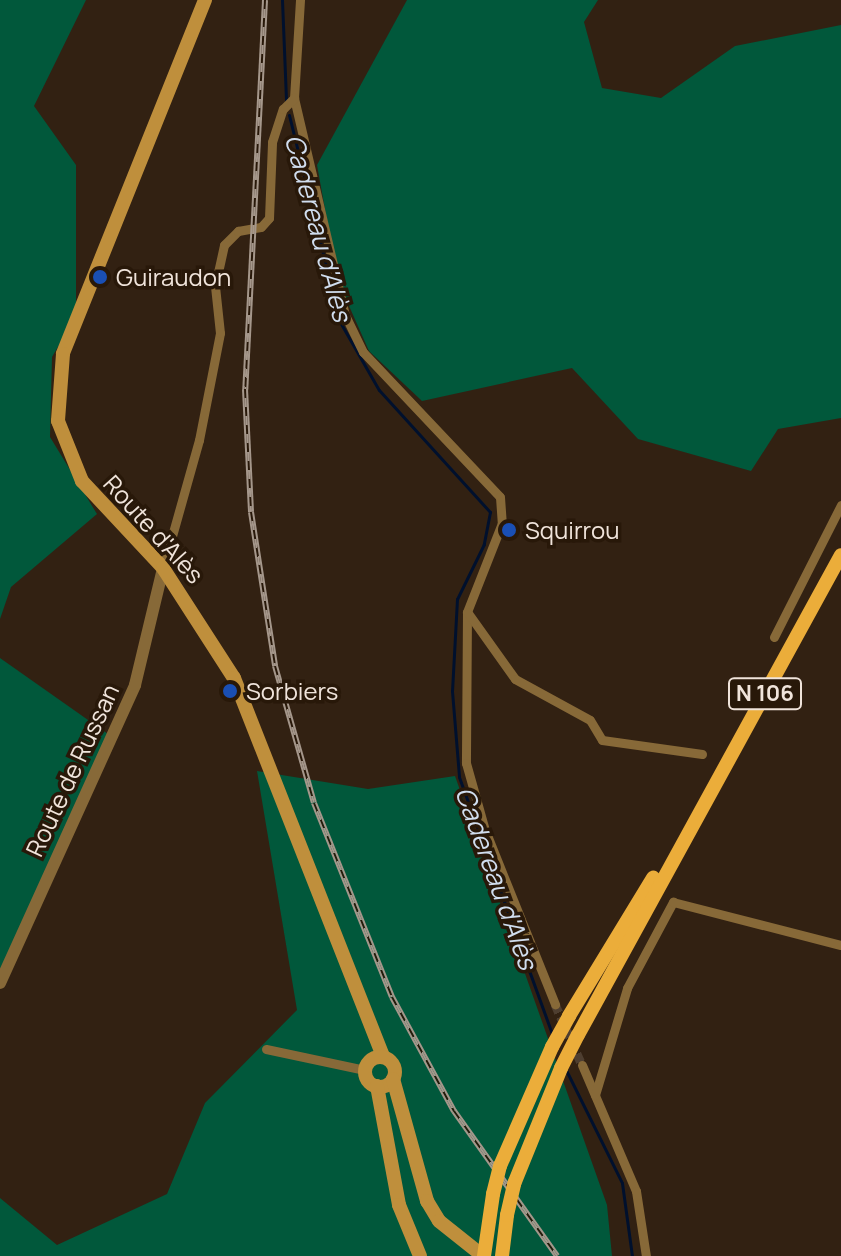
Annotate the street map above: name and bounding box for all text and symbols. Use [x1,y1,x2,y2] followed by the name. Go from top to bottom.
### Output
[278,131,358,325] water label: Cadereau d'Alès
[116,263,231,291] place label: Guiraudon
[91,268,109,286] marker: Guiraudon
[98,469,210,589] street label: Route d'Alès
[525,516,619,544] place label: Squirrou
[500,521,518,539] marker: Squirrou
[727,676,803,712] road number: N 106
[246,677,338,705] place label: Sorbiers
[19,679,125,861] street label: Route de Russan
[221,682,239,700] marker: Sorbiers
[449,782,543,974] water label: Cadereau d'Alès

